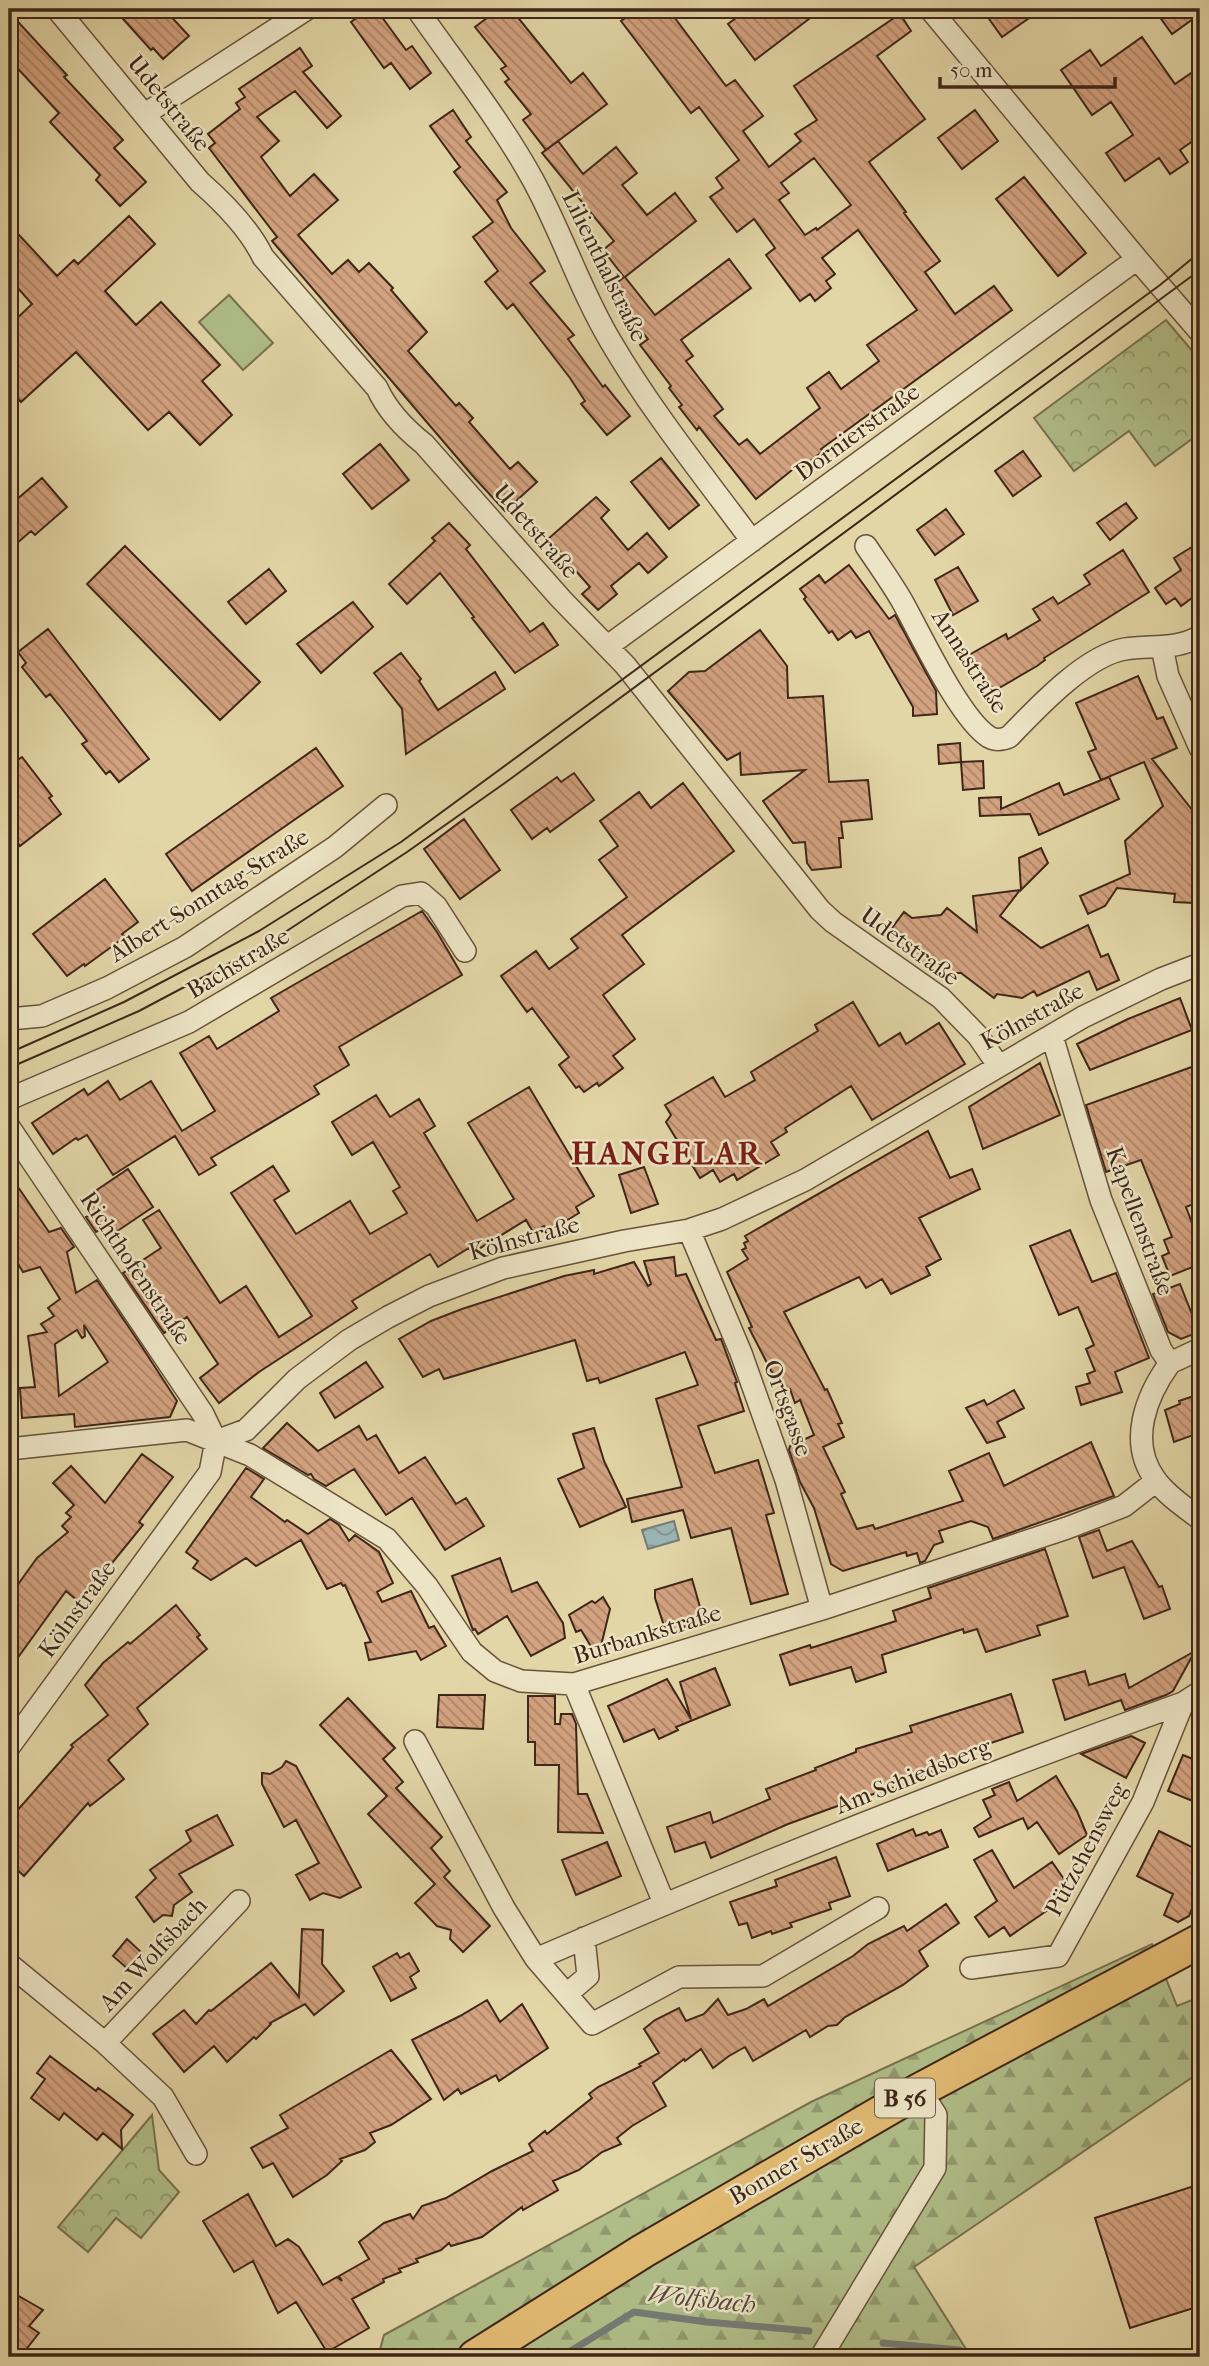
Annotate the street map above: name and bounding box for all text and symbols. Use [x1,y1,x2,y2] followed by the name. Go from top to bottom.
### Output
[940,46,1114,90] scale bar
[122,49,216,157] street label: Udetstraße
[950,58,993,82] text: 50 m
[556,186,654,346] street label: Lilienthalstraße
[789,377,925,487] street label: Dornierstraße
[487,478,585,584] street label: Udetstraße
[925,603,1014,718] street label: Annastraße
[103,822,314,968] street label: Albert-Sonntag-Straße
[855,901,965,991] street label: Udetstraße
[182,921,294,1004] street label: Bachstraße
[976,976,1088,1056] street label: Kölnstraße
[571,1135,763,1172] district label: HANGELAR
[1100,1143,1180,1299] street label: Kapellenstraße
[74,1186,198,1350] street label: Richthofenstraße
[466,1210,582,1266] street label: Kölnstraße
[758,1356,818,1460] street label: Ortsgasse
[32,1555,122,1663] street label: Kölnstraße
[570,1598,724,1670] street label: Burbankstraße
[830,1732,996,1820] street label: Am Schiedsberg
[1039,1776,1134,1921] street label: Pützchensweg
[92,1891,213,2018] street label: Am Wolfsbach
[875,2078,935,2118] road number: B 56
[724,2111,868,2211] street label: Bonner Straße
[647,2278,757,2320] water label: Wolfsbach

